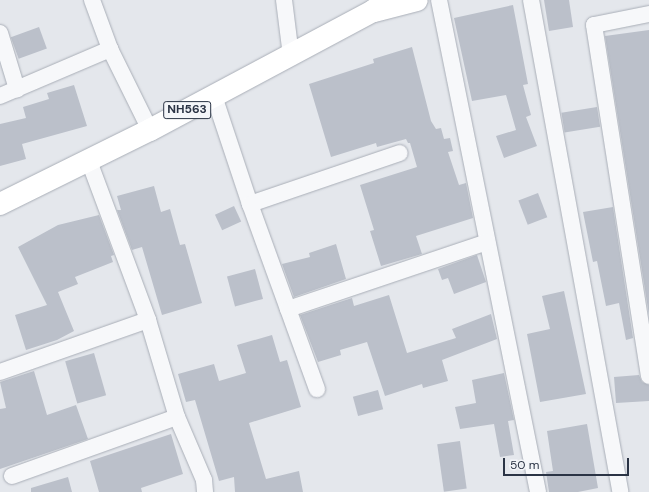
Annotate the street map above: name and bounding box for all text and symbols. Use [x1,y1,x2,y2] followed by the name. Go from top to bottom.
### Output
[163,100,211,120] road number: NH563
[505,450,631,476] scale bar
[510,457,539,473] text: 50 m

